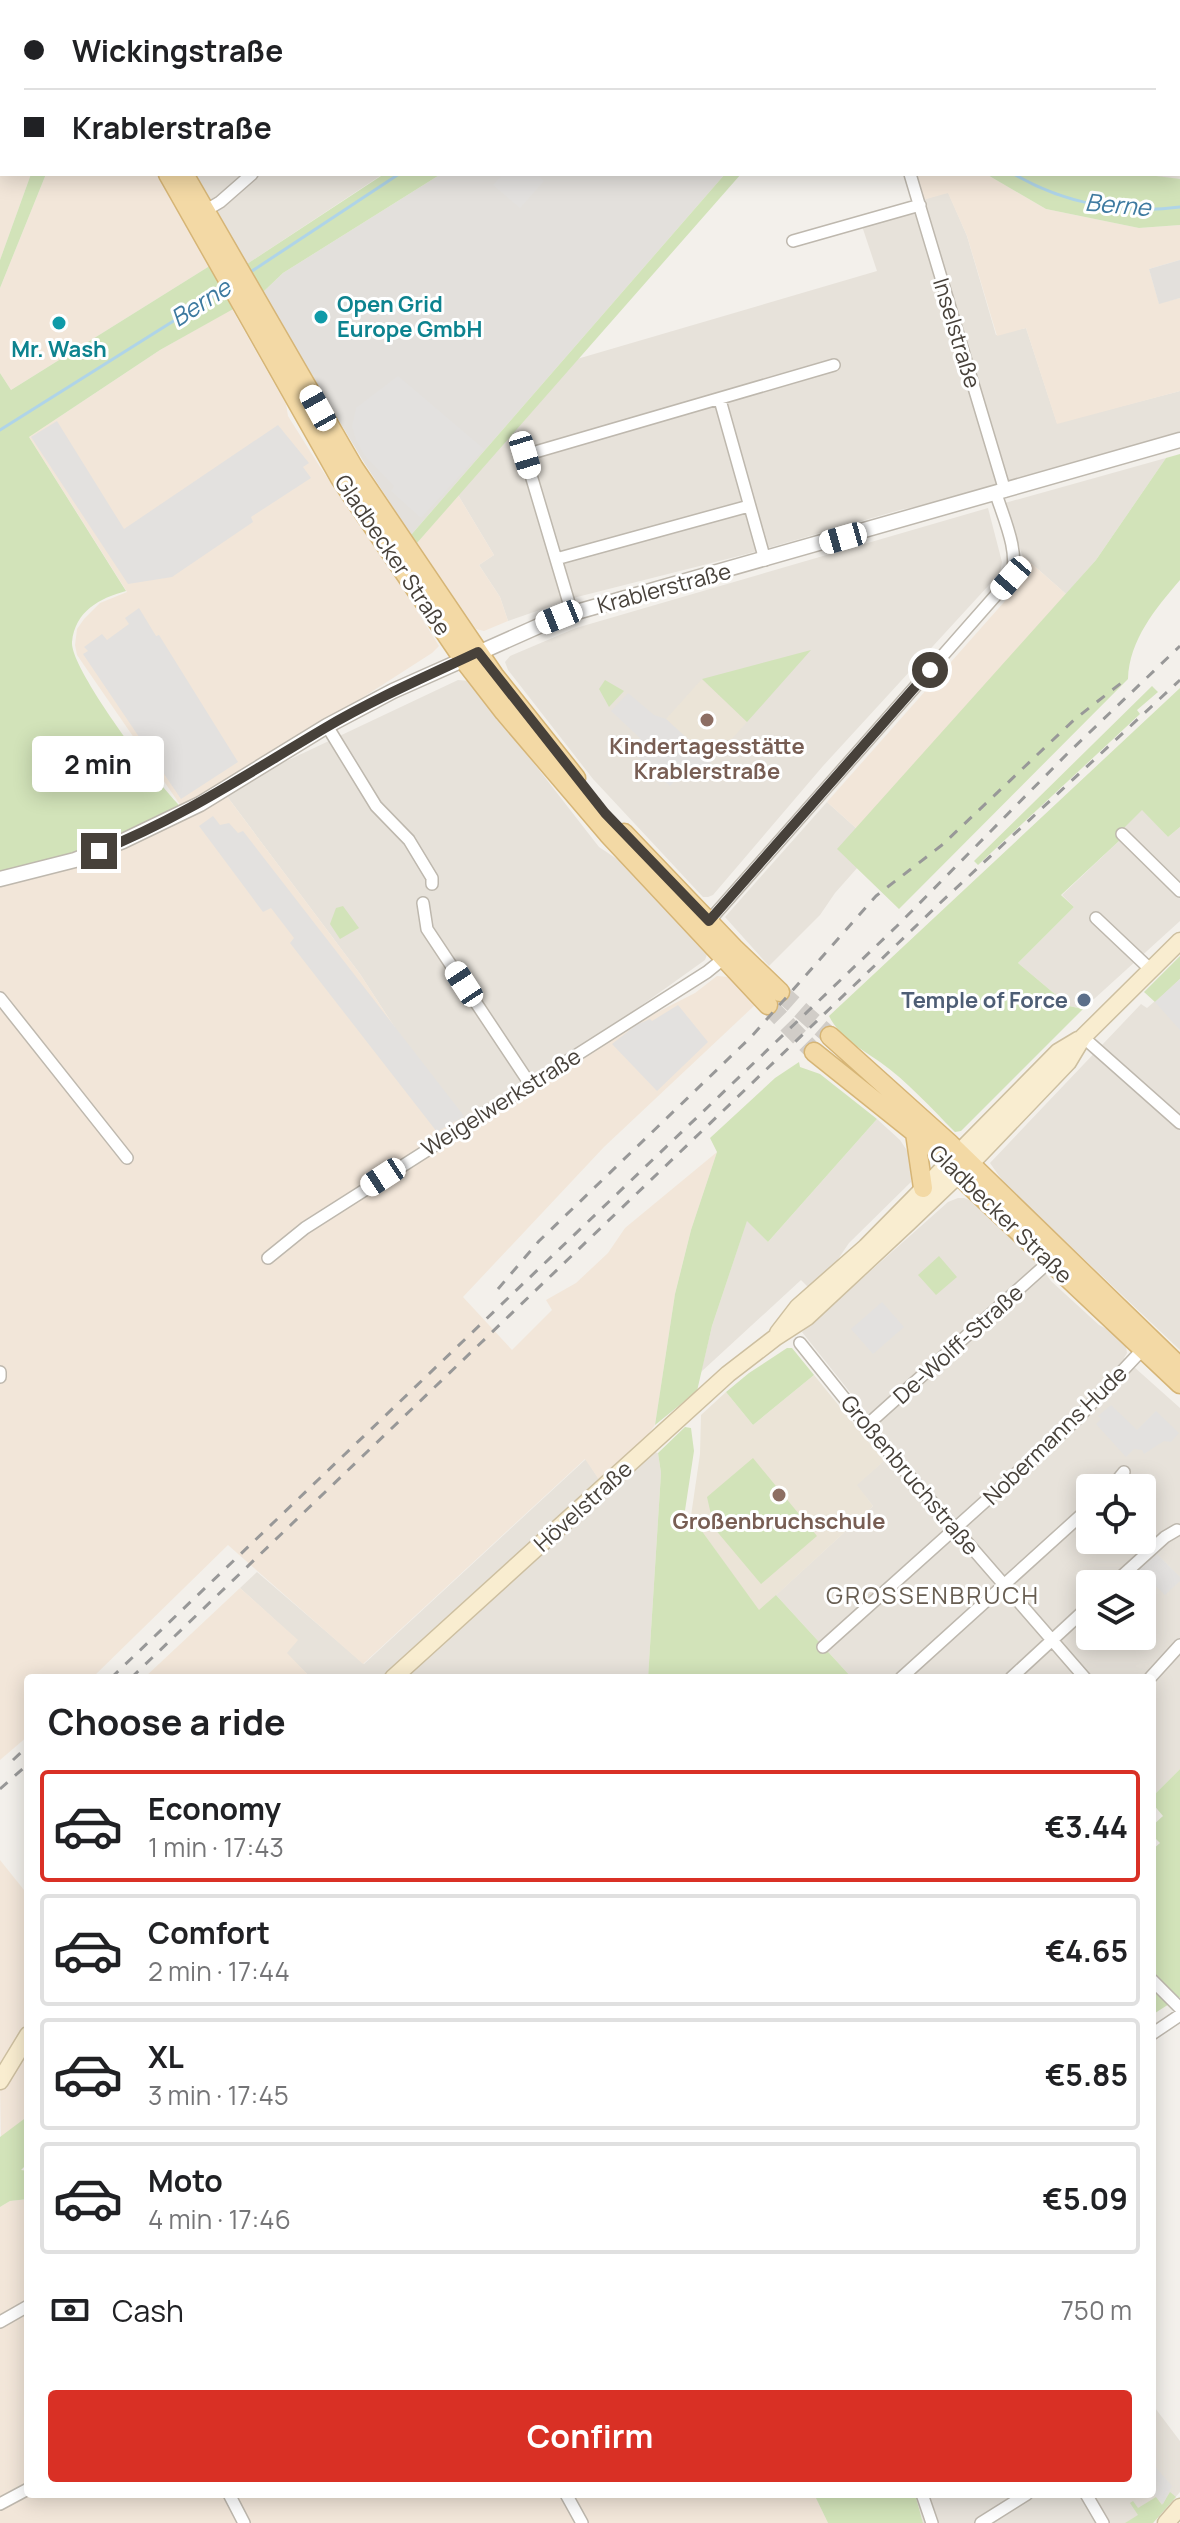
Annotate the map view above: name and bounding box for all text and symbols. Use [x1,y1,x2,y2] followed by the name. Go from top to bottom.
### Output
[72,30,283,71] text: Wickingstraße
[72,107,272,148] text: Krablerstraße
[1084,185,1154,223] water label: Berne
[164,269,238,334] water label: Berne
[926,274,988,392] street label: Inselstraße
[337,289,482,344] place label: Open Grid Europe GmbH
[312,308,330,326] marker: Open Grid Europe GmbH
[50,314,68,332] marker: Mr. Wash
[11,334,107,364] place label: Mr. Wash
[296,381,340,435] car
[507,429,543,481] car
[328,469,458,641] street label: Gladbecker Straße
[817,520,869,556] car
[986,552,1036,604] car
[594,556,734,620] street label: Krablerstraße
[532,597,586,637] car
[912,652,948,688] route start
[698,711,716,729] marker: Kindertagesstätte Krablerstraße
[609,731,805,786] place label: Kindertagesstätte Krablerstraße
[33,735,165,791] callout: 2 min
[64,746,132,782] text: 2 min
[81,833,117,869] route end
[441,957,487,1011] car
[901,985,1068,1015] place label: Temple of Force
[1075,991,1093,1009] marker: Temple of Force
[416,1041,586,1163] street label: Weigelwerkstraße
[923,1138,1079,1290] street label: Gladbecker Straße
[356,1154,410,1200] car
[887,1277,1030,1410] street label: De-Wolff-Straße
[977,1359,1133,1511] street label: Nobermanns Hude
[834,1389,986,1561] street label: Großenbruchstraße
[527,1454,639,1558] street label: Hövelstraße
[1076,1474,1156,1650] map controls
[1076,1474,1156,1554] button: locate
[770,1486,788,1504] marker: Großenbruchschule
[673,1506,885,1536] place label: Großenbruchschule
[1076,1570,1156,1650] button: layers
[826,1578,1040,1611] district label: GROSSENBRUCH
[48,1697,286,1746] text: Choose a ride
[148,1788,281,1829] text: Economy
[52,1790,124,1862] icon: car
[1045,1806,1128,1847] text: €3.44
[148,1829,284,1865] text: 1 min · 17:43
[148,1912,270,1953] text: Comfort
[52,1914,124,1986] icon: car
[1045,1930,1128,1971] text: €4.65
[148,1953,290,1989] text: 2 min · 17:44
[148,2036,184,2077] text: XL
[52,2038,124,2110] icon: car
[1045,2054,1128,2095] text: €5.85
[148,2077,289,2113] text: 3 min · 17:45
[148,2160,223,2201] text: Moto
[52,2162,124,2234] icon: car
[1042,2178,1128,2219] text: €5.09
[148,2201,291,2237] text: 4 min · 17:46
[48,2288,92,2332] icon: cash
[112,2290,184,2331] text: Cash
[1061,2292,1132,2328] text: 750 m
[48,2390,1132,2482] button: Confirm

